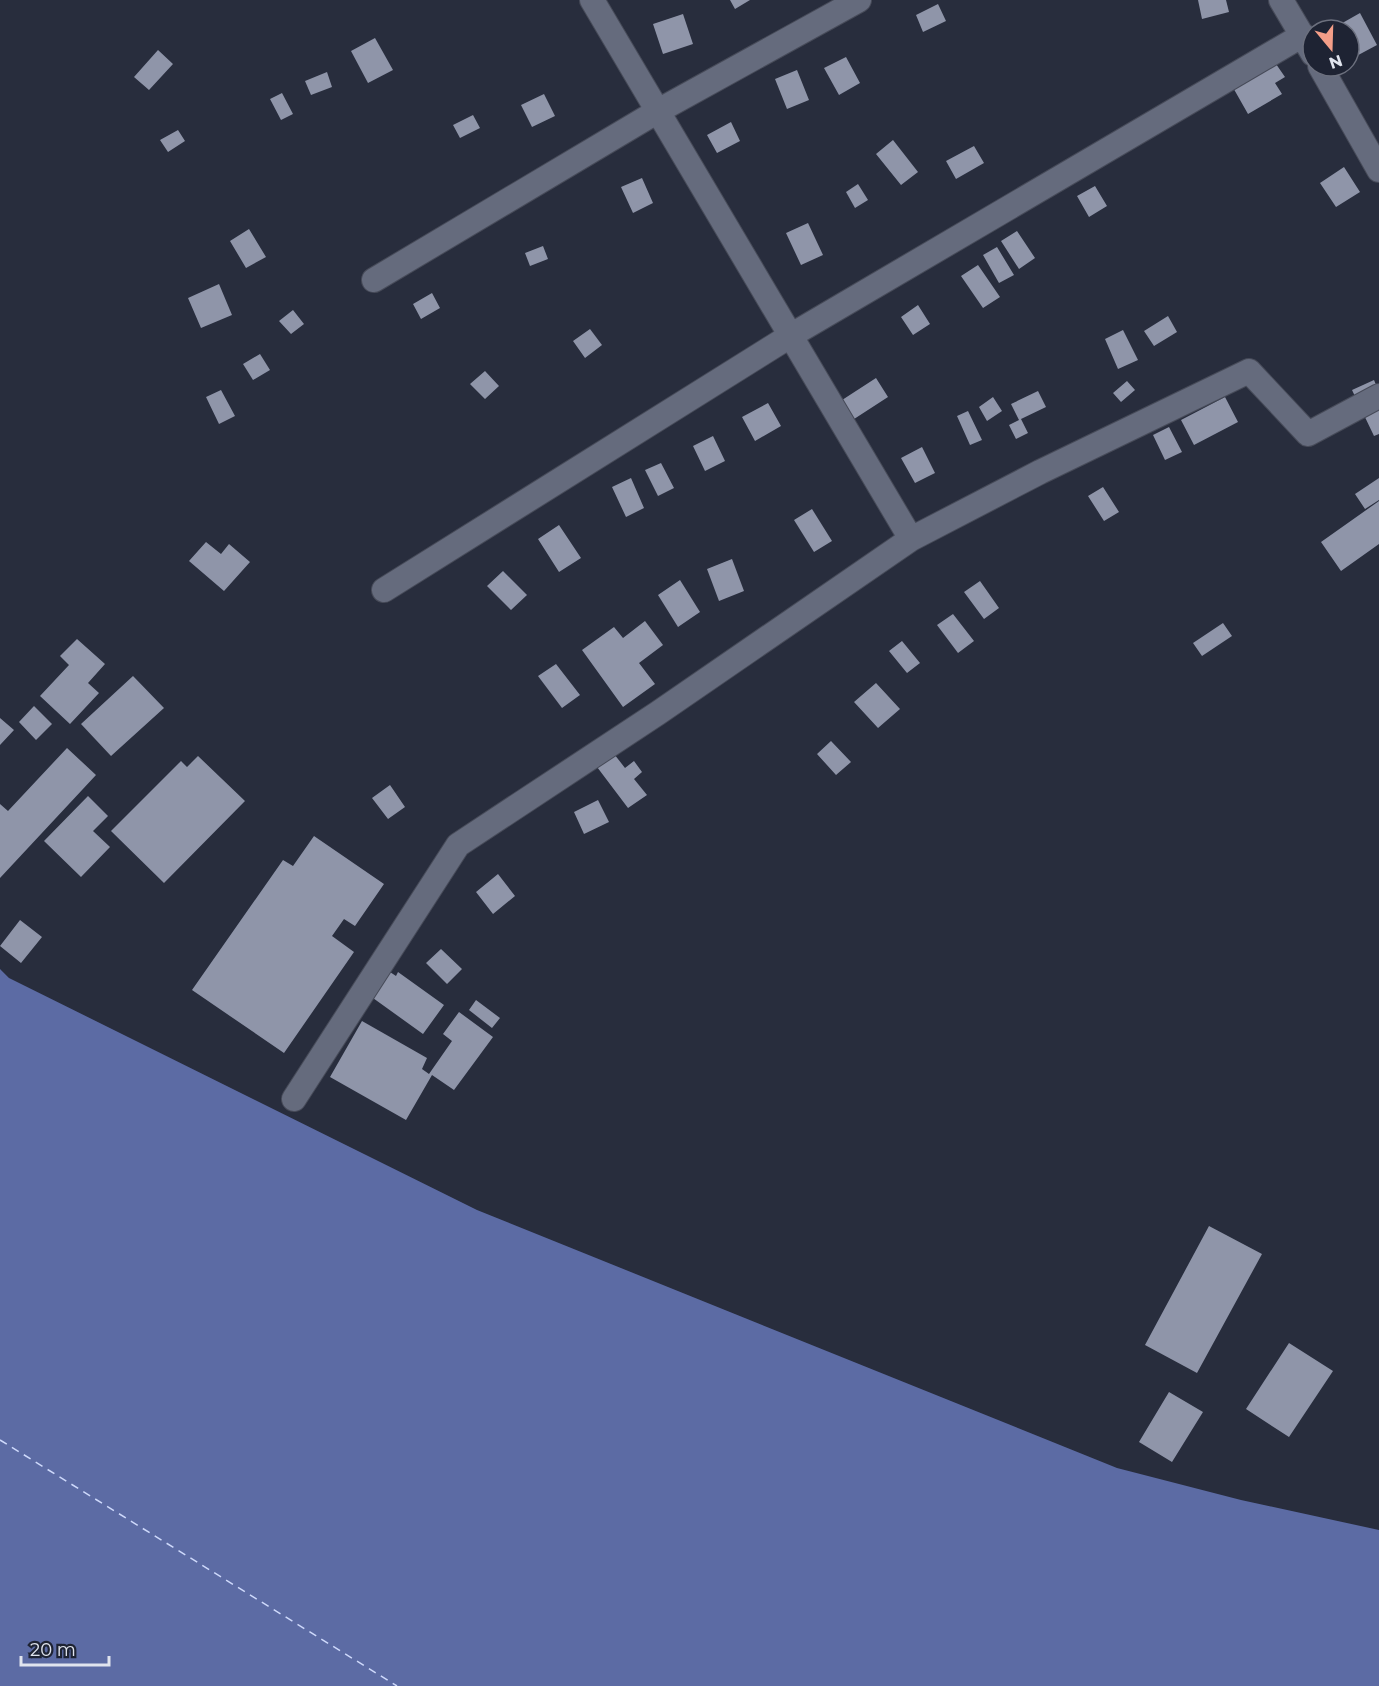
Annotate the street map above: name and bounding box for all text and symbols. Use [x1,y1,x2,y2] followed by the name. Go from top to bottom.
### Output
[1301,18,1361,78] north arrow
[1327,51,1345,73] text: N
[21,1629,110,1667] scale bar
[30,1639,76,1661] text: 20 m

